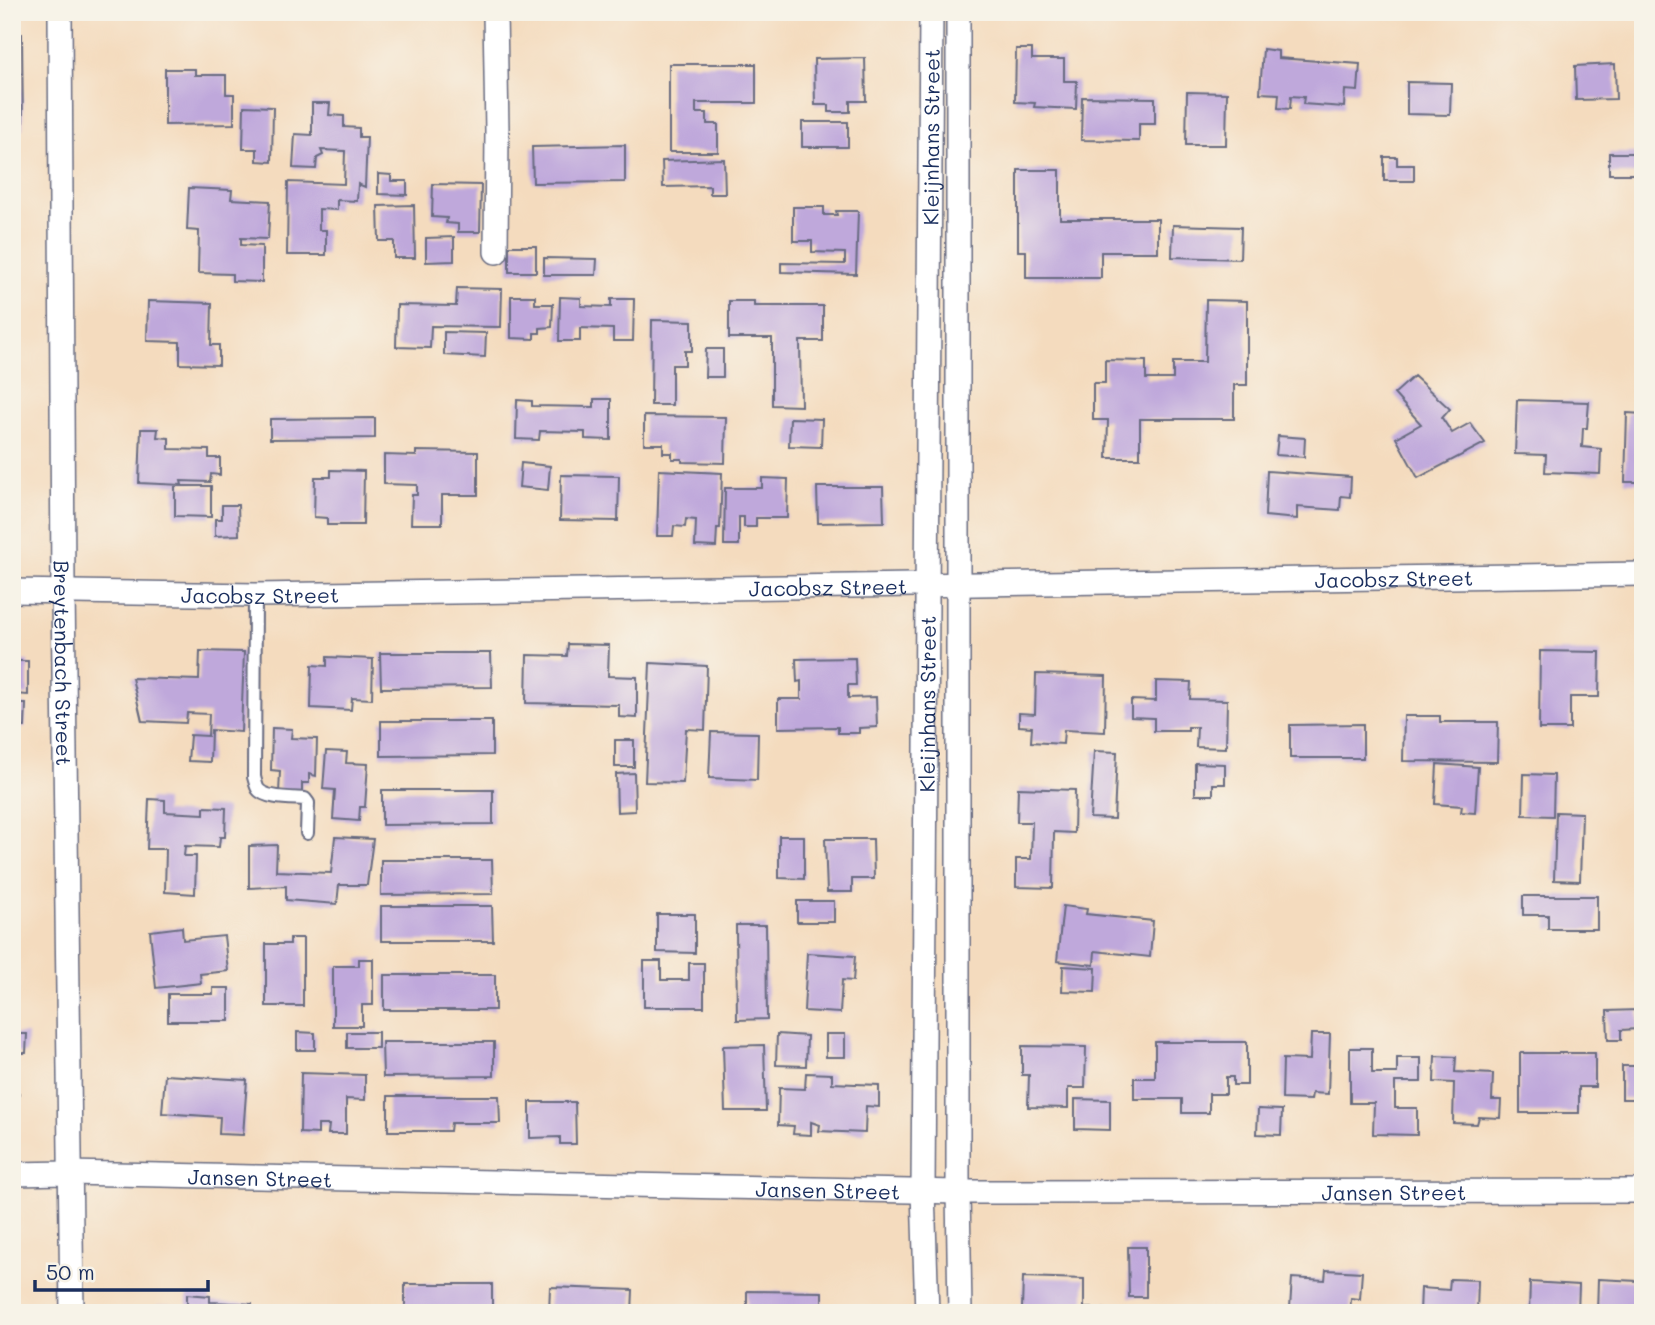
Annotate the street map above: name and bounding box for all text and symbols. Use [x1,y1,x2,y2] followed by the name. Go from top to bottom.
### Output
[916,49,944,225] street label: Kleijnhans Street
[49,560,79,766] street label: Breytenbach Street
[1314,563,1473,592] street label: Jacobsz Street
[749,572,907,601] street label: Jacobsz Street
[181,580,339,609] street label: Jacobsz Street
[912,616,940,792] street label: Kleijnhans Street
[187,1162,333,1192] street label: Jansen Street
[755,1174,900,1204] street label: Jansen Street
[1321,1178,1466,1205] street label: Jansen Street
[35,1248,208,1292] scale bar
[46,1258,95,1285] text: 50 m

